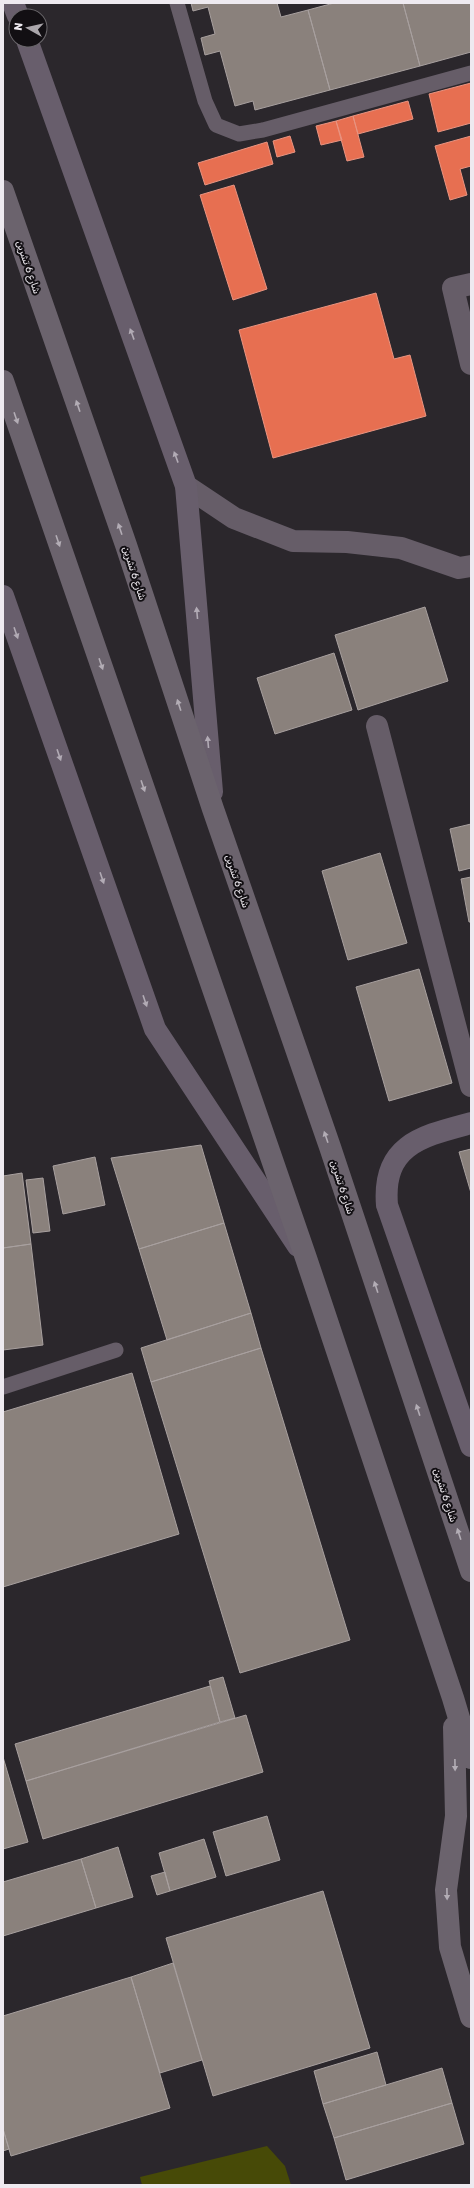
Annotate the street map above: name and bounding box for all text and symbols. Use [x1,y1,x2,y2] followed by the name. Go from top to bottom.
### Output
[8,8,48,48] north arrow
[12,22,26,32] text: N
[12,239,43,296] street label: شارع 6 تشرين
[129,328,135,340] one-way arrow
[74,400,80,412] one-way arrow
[13,412,19,424] one-way arrow
[173,450,179,462] one-way arrow
[117,523,123,535] one-way arrow
[55,535,61,547] one-way arrow
[119,545,148,602] street label: شارع 6 تشرين
[193,607,200,619] one-way arrow
[13,627,19,639] one-way arrow
[98,658,104,670] one-way arrow
[176,699,182,711] one-way arrow
[204,736,211,748] one-way arrow
[56,750,62,762] one-way arrow
[140,781,146,793] one-way arrow
[221,853,252,910] street label: شارع 6 تشرين
[100,872,106,884] one-way arrow
[143,995,149,1007] one-way arrow
[323,1131,329,1143] one-way arrow
[327,1159,356,1216] street label: شارع 6 تشرين
[373,1281,379,1293] one-way arrow
[414,1404,420,1416] one-way arrow
[430,1467,459,1524] street label: شارع 6 تشرين
[455,1527,461,1539] one-way arrow
[452,1759,458,1772] one-way arrow
[444,1888,450,1901] one-way arrow

